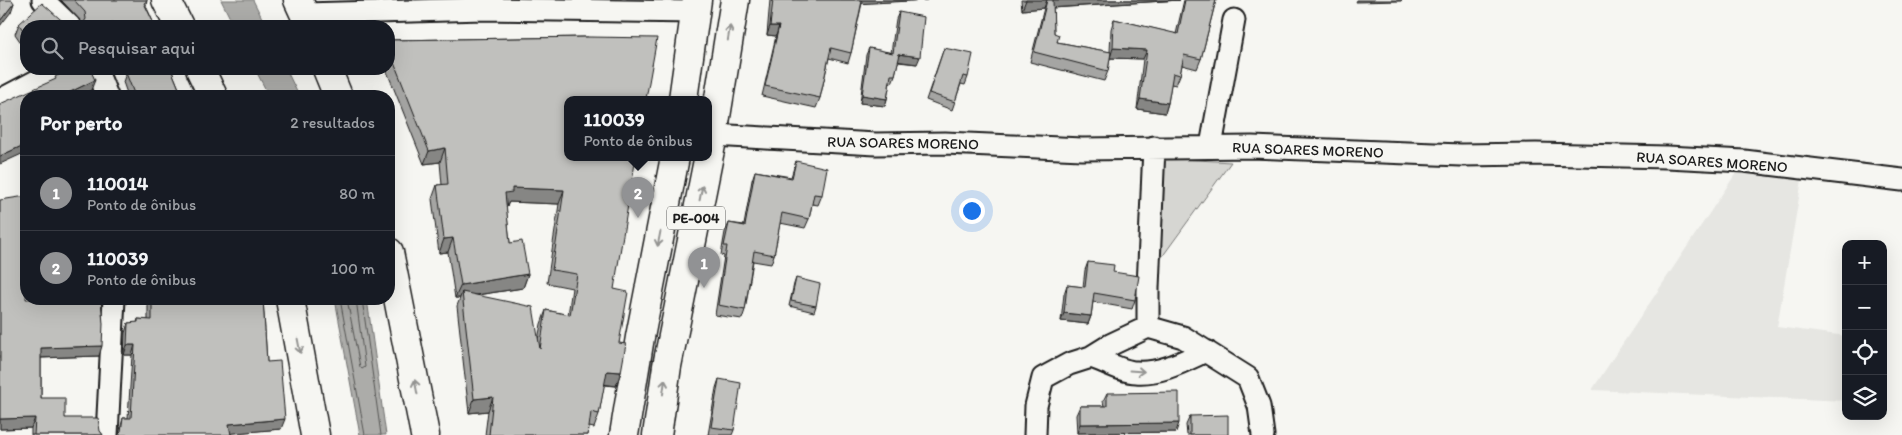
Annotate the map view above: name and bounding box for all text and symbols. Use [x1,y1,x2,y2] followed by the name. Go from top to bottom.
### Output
[20,20,395,75] search box
[725,25,735,41] one-way arrow
[38,34,66,62] icon: search
[78,36,195,59] text: Pesquisar aqui
[564,96,712,161] popup
[583,108,645,131] text: 110039
[40,110,122,135] text: Por perto
[290,113,375,132] text: 2 resultados
[583,131,693,150] text: Ponto de ônibus
[827,133,979,153] street label: RUA SOARES MORENO
[1232,138,1384,162] street label: RUA SOARES MORENO
[1636,148,1788,176] street label: RUA SOARES MORENO
[87,172,148,195] text: 110014
[622,177,654,218] pin: 2
[52,184,60,203] text: 1
[339,184,375,203] text: 80 m
[697,185,706,201] one-way arrow
[87,195,196,214] text: Ponto de ônibus
[959,198,985,224] your location
[667,207,725,230] road number: PE-004
[653,231,663,247] one-way arrow
[1842,240,1887,420] map controls
[1842,240,1887,285] button: +
[87,247,148,270] text: 110039
[688,247,720,288] pin: 1
[52,259,60,278] text: 2
[331,259,375,278] text: 100 m
[87,270,196,289] text: Ponto de ônibus
[1842,285,1887,330] button: −
[1842,330,1887,375] button: locate
[295,338,305,354] one-way arrow
[1129,367,1145,376] one-way arrow
[1842,375,1887,420] button: layers
[659,379,669,395] one-way arrow
[411,380,420,396] one-way arrow

